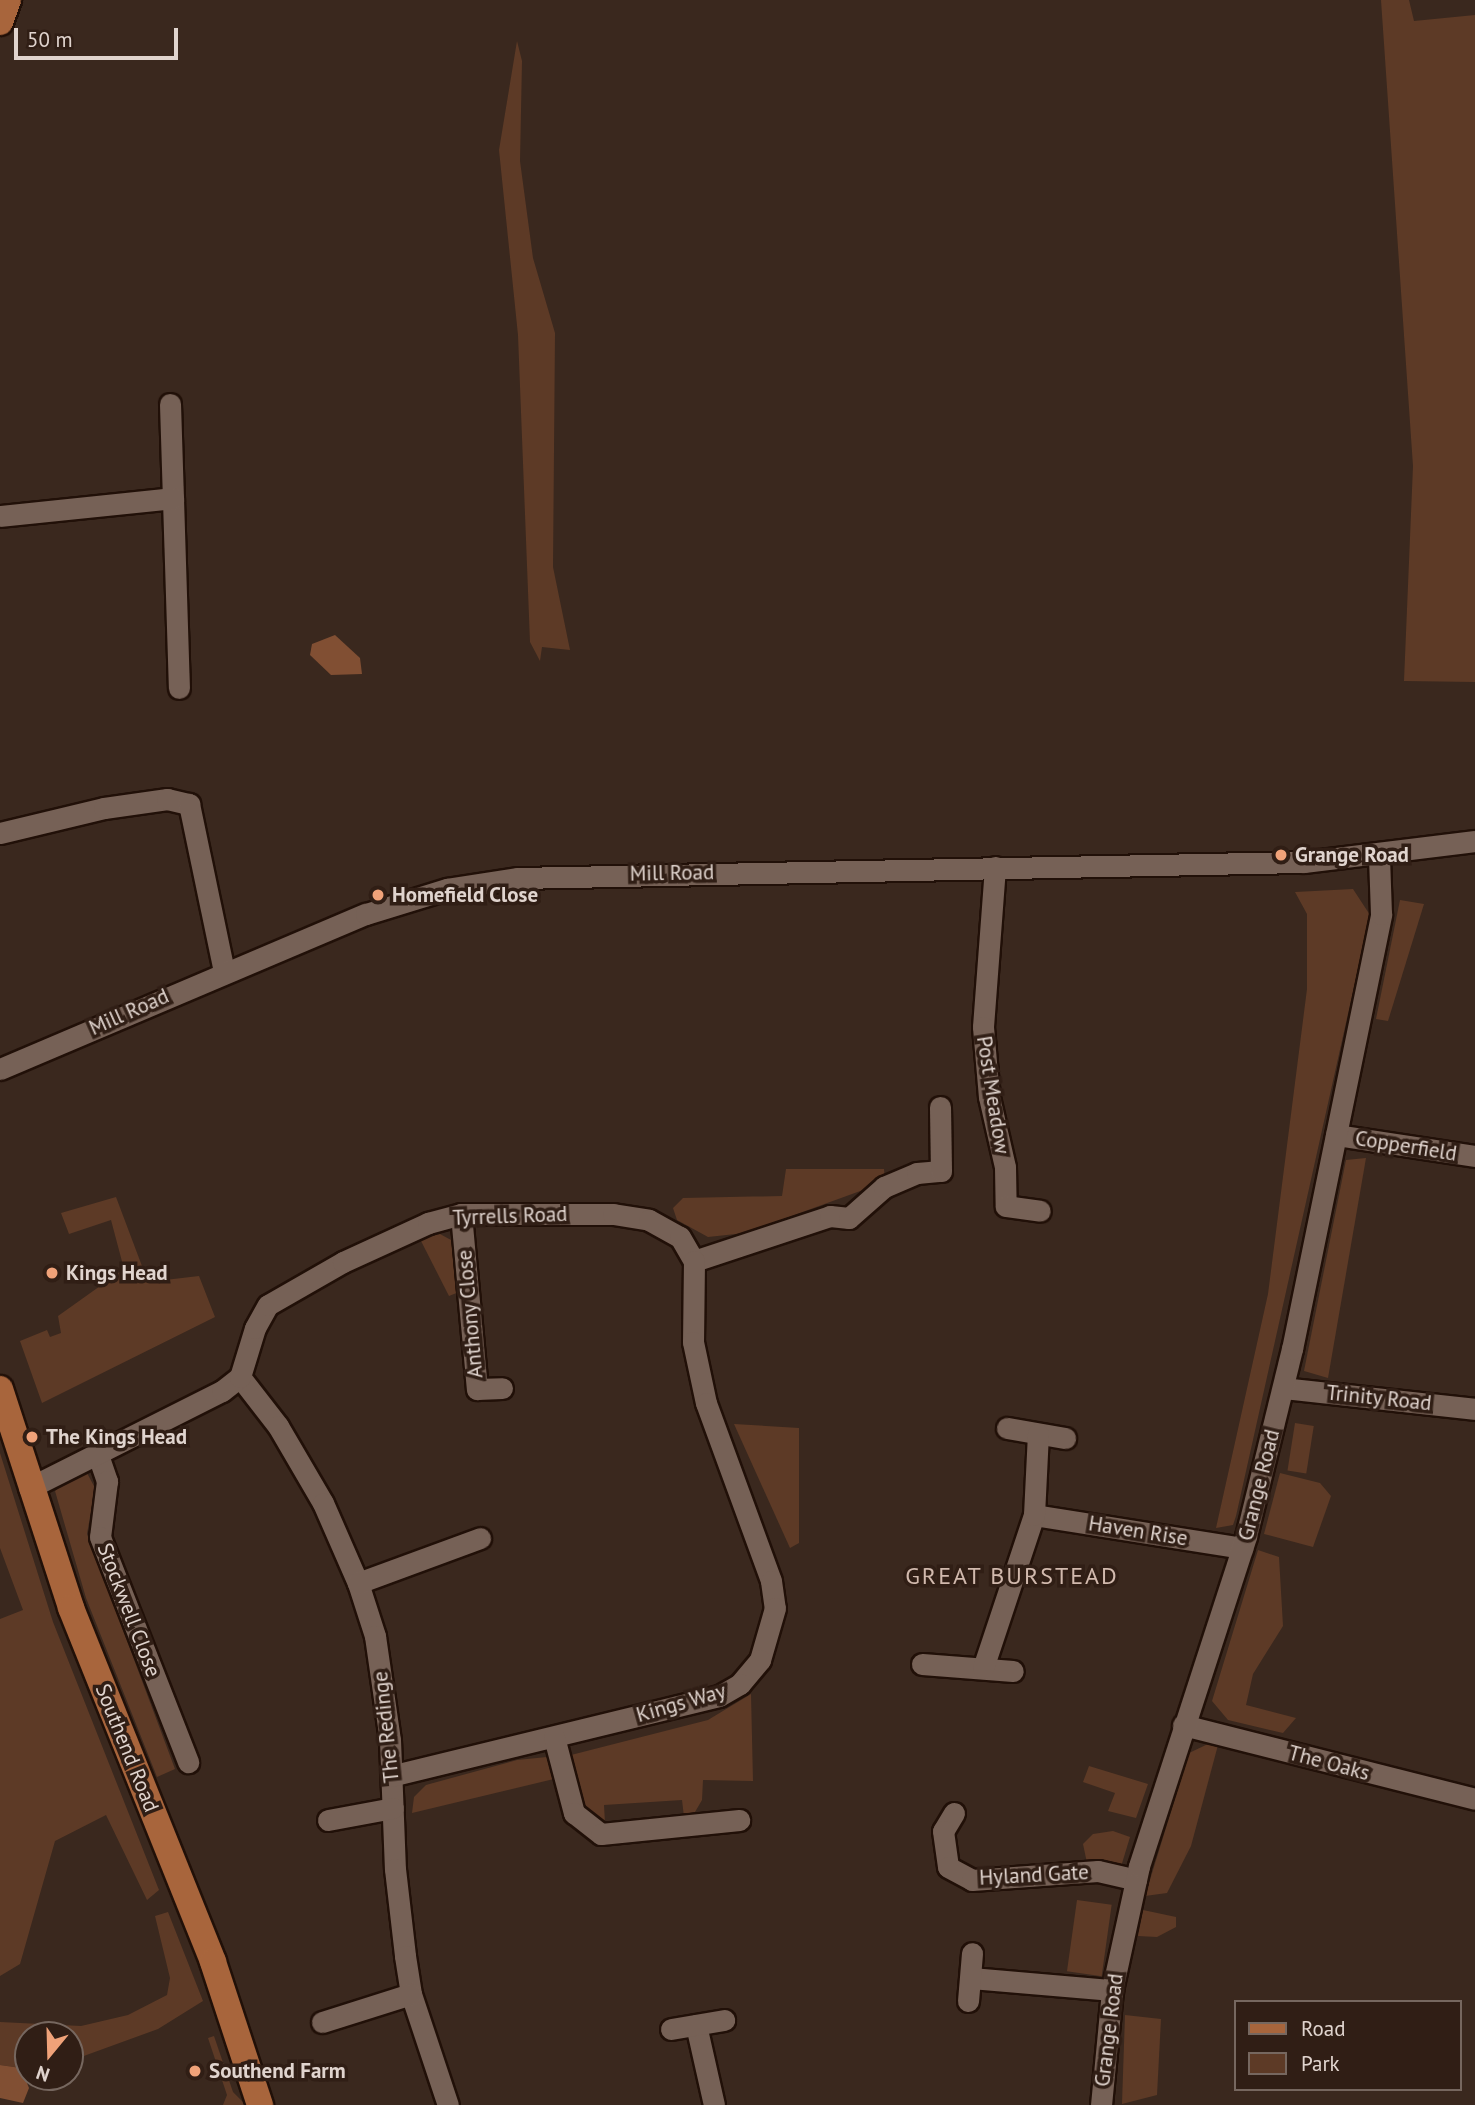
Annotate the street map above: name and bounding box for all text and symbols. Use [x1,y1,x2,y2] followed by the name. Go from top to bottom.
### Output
[18,14,182,58] scale bar
[27,26,73,53] text: 50 m
[1295,842,1409,868] place label: Grange Road
[1273,847,1289,863] marker: Grange Road
[630,860,714,886] street label: Mill Road
[392,882,538,908] place label: Homefield Close
[370,887,386,903] marker: Homefield Close
[85,983,173,1041] street label: Mill Road
[971,1034,1015,1156] street label: Post Meadow
[1353,1126,1459,1166] street label: Copperfield
[452,1201,568,1231] street label: Tyrrells Road
[452,1248,488,1380] street label: Anthony Close
[66,1260,168,1286] place label: Kings Head
[44,1265,60,1281] marker: Kings Head
[1325,1380,1433,1416] street label: Trinity Road
[46,1424,187,1450] place label: The Kings Head
[1233,1427,1285,1543] street label: Grange Road
[24,1429,40,1445] marker: The Kings Head
[1087,1511,1189,1551] street label: Haven Rise
[92,1539,166,1681] street label: Stockwell Close
[906,1562,1118,1590] district label: GREAT BURSTEAD
[368,1670,404,1784] street label: The Redinge
[633,1678,729,1728] street label: Kings Way
[90,1680,164,1816] street label: Southend Road
[1286,1740,1372,1786] street label: The Oaks
[979,1860,1089,1890] street label: Hyland Gate
[1090,1972,1128,2088] street label: Grange Road
[1234,2000,1461,2091] legend
[1301,2015,1345,2042] text: Road
[14,2021,84,2091] north arrow
[1301,2050,1340,2077] text: Park
[209,2058,346,2084] place label: Southend Farm
[33,2061,53,2087] text: N
[187,2063,203,2079] marker: Southend Farm

